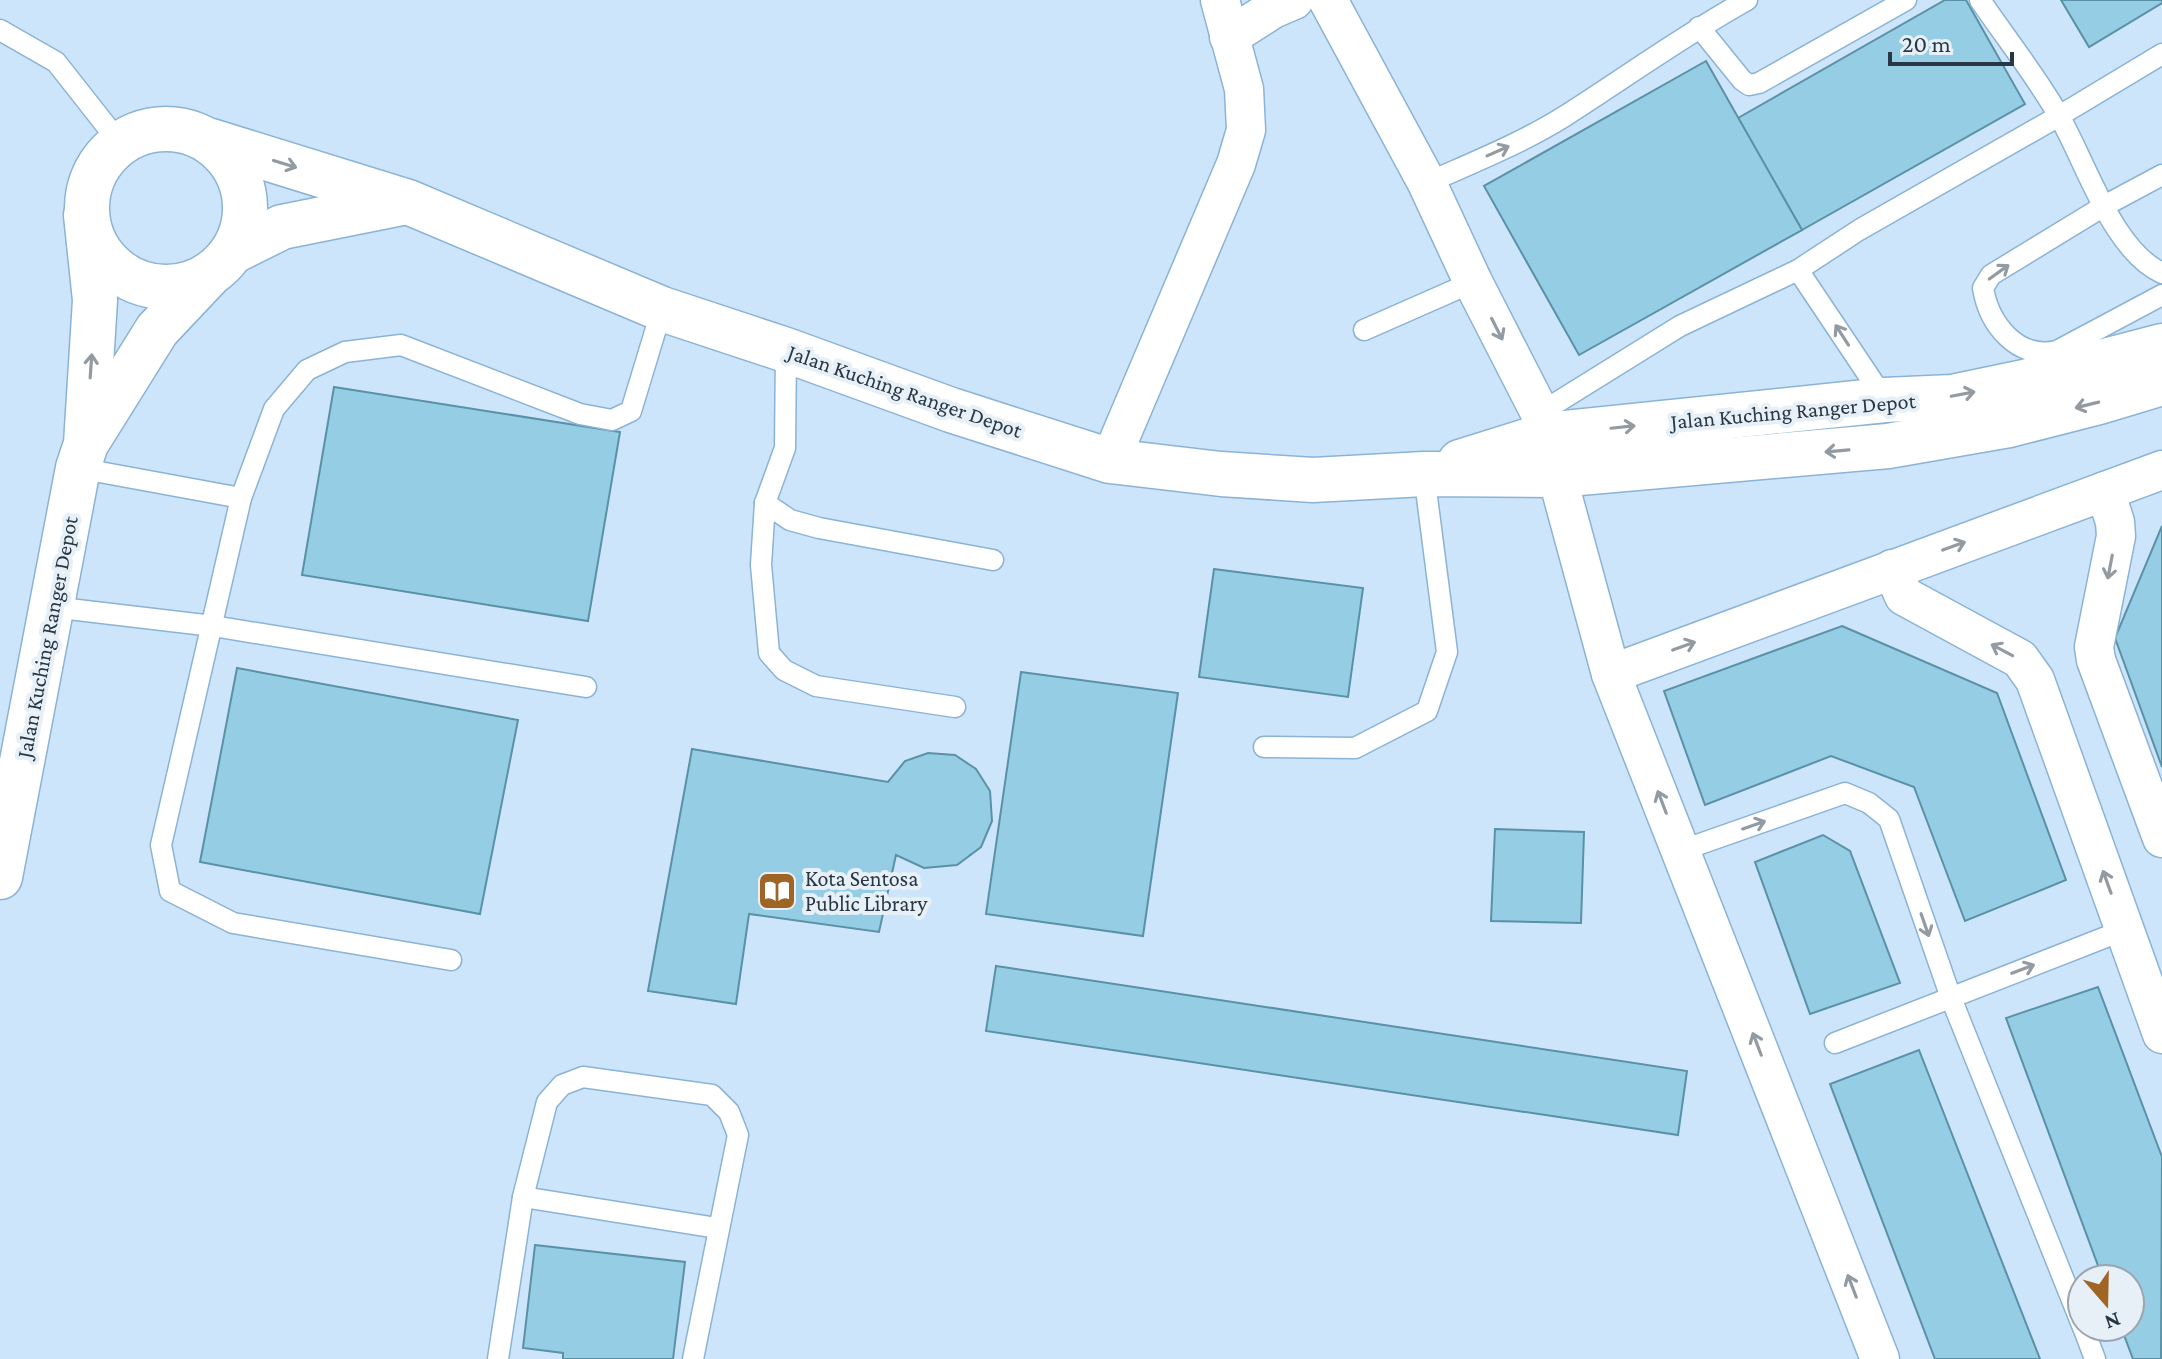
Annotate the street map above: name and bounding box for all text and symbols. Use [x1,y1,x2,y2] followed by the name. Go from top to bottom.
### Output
[1890,16,2012,66] scale bar
[1902,30,1951,57] text: 20 m
[1486,143,1510,158] one-way arrow
[272,157,298,172] one-way arrow
[1988,264,2009,281] one-way arrow
[1490,316,1505,340] one-way arrow
[1834,325,1850,347] one-way arrow
[783,338,1026,443] street label: Jalan Kuching Ranger Depot
[83,353,98,380] one-way arrow
[1950,386,1975,401] one-way arrow
[1667,388,1917,434] street label: Jalan Kuching Ranger Depot
[2075,399,2101,414] one-way arrow
[1610,420,1636,435] one-way arrow
[1824,443,1851,458] one-way arrow
[11,513,83,762] street label: Jalan Kuching Ranger Depot
[1941,538,1966,552] one-way arrow
[2101,553,2116,579] one-way arrow
[1671,638,1696,653] one-way arrow
[1991,641,2015,657] one-way arrow
[1653,790,1668,815] one-way arrow
[1741,816,1766,831] one-way arrow
[805,866,928,916] place label: Kota Sentosa Public Library
[756,870,798,912] library icon: Kota Sentosa Public Library
[2099,870,2113,895] one-way arrow
[1919,912,1934,937] one-way arrow
[2010,961,2035,976] one-way arrow
[1748,1032,1763,1057] one-way arrow
[2066,1263,2146,1343] north arrow
[1844,1274,1858,1299] one-way arrow
[2101,1307,2124,1336] text: N

